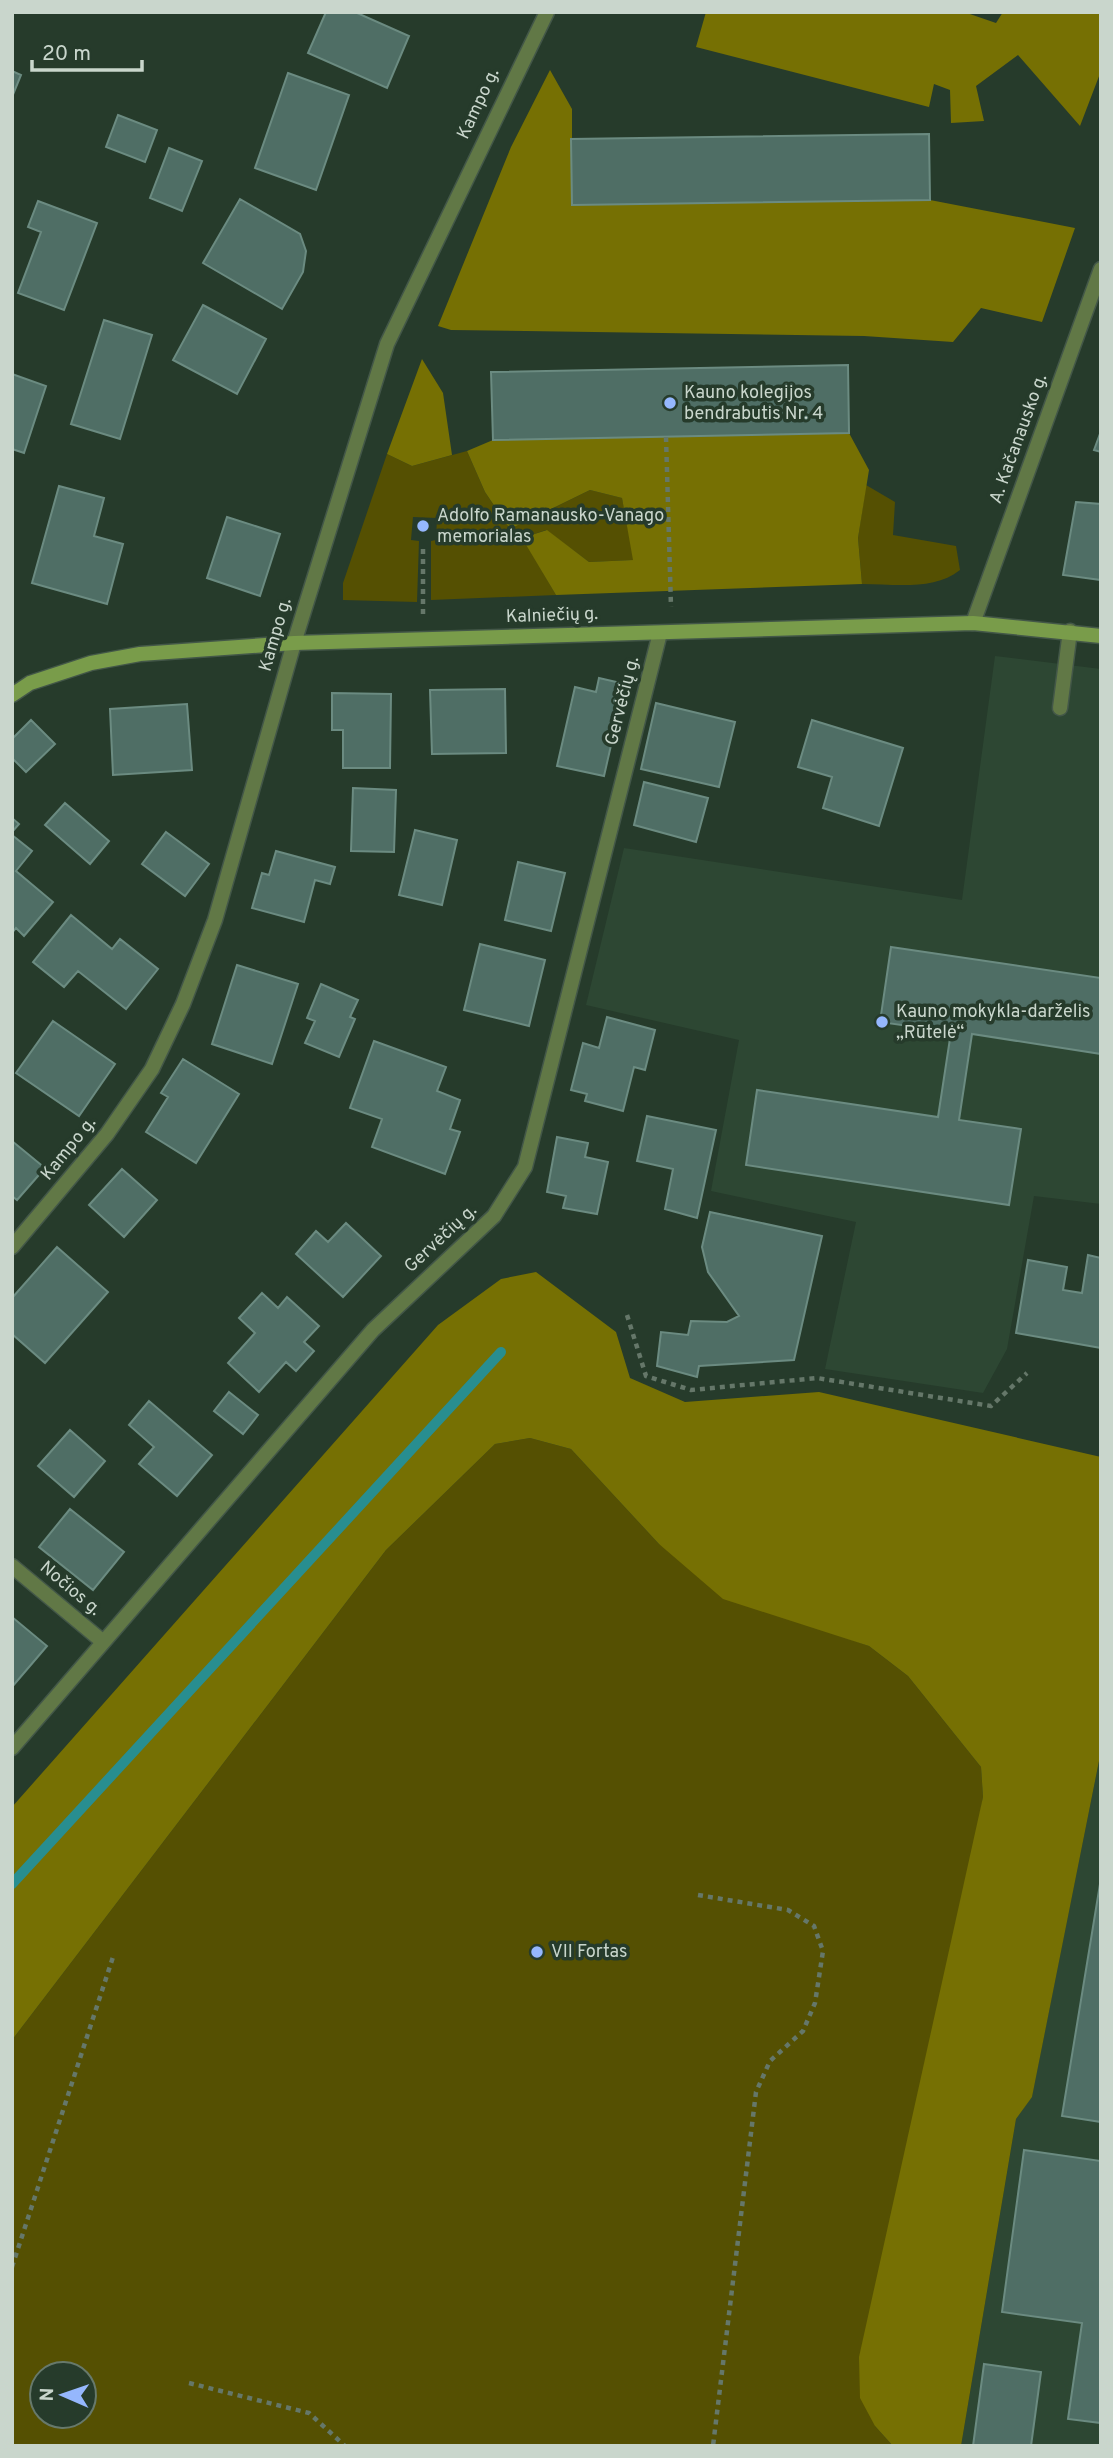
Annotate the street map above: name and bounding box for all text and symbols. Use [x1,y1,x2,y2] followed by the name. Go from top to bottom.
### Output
[32,28,142,72] scale bar
[42,41,91,68] text: 20 m
[453,65,505,143] street label: Kampo g.
[985,371,1053,507] street label: A. Kačanausko g.
[684,382,823,426] place label: Kauno kolegijos bendrabutis Nr. 4
[662,395,678,411] marker: Kauno kolegijos bendrabutis Nr. 4
[437,505,664,549] place label: Adolfo Ramanausko-Vanago memorialas
[415,518,431,534] marker: Adolfo Ramanausko-Vanago memorialas
[255,595,297,675] street label: Kampo g.
[505,603,599,629] street label: Kalniečių g.
[601,654,645,748] street label: Gervėčių g.
[896,1001,1090,1045] place label: Kauno mokykla-darželis „Rūtelė“
[874,1014,890,1030] marker: Kauno mokykla-darželis „Rūtelė“
[36,1112,102,1186] street label: Kampo g.
[400,1200,482,1278] street label: Gervėčių g.
[35,1557,105,1621] street label: Nočios g.
[551,1941,628,1964] place label: VII Fortas
[529,1944,545,1960] marker: VII Fortas
[28,2360,98,2430] north arrow
[36,2387,60,2402] text: N

